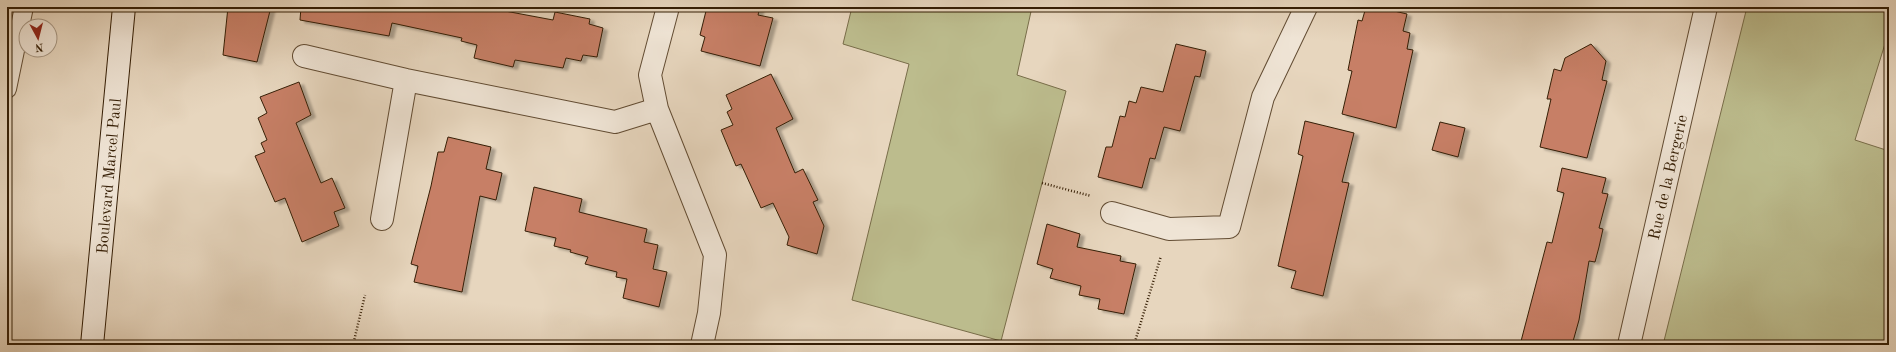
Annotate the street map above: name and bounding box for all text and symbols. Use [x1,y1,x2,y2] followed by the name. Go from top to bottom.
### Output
[18,18,58,58] north arrow
[34,40,44,52] text: N
[95,98,125,255] street label: Boulevard Marcel Paul
[1647,113,1691,242] street label: Rue de la Bergerie

